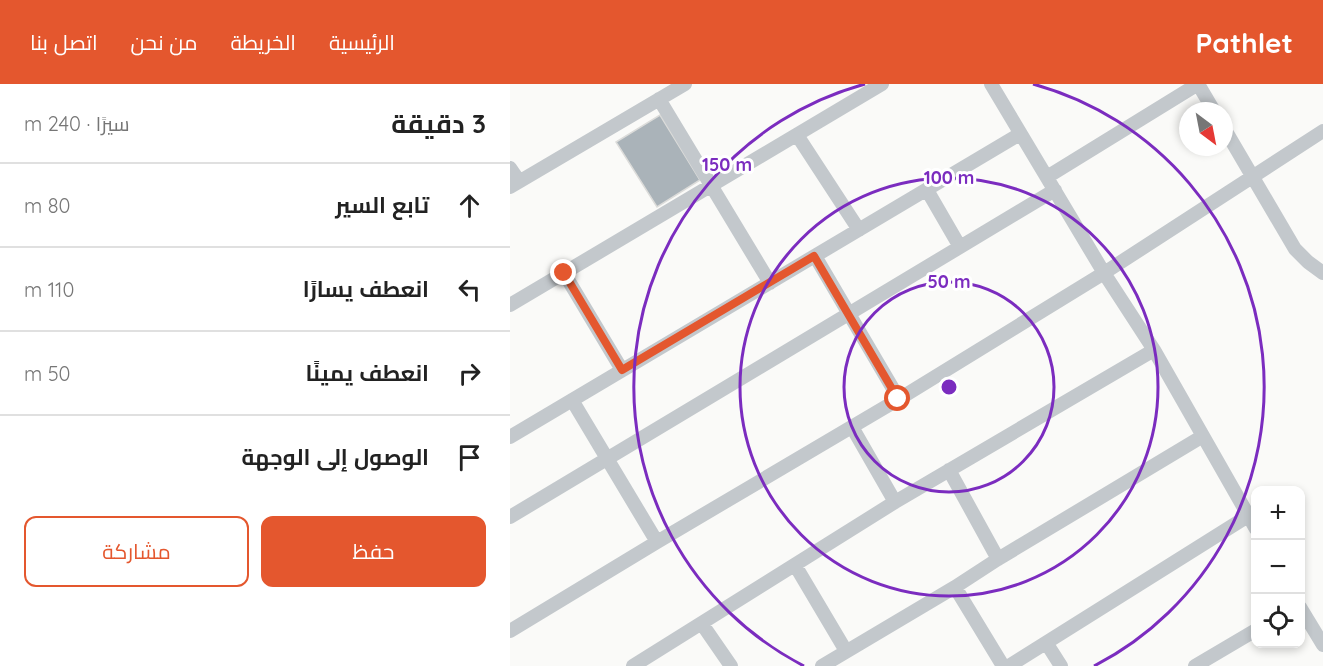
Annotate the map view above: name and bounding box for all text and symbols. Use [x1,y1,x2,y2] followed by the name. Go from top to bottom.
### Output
[1196,25,1293,60] text: Pathlet
[30,29,98,55] text: اتصل بنا
[131,29,197,55] text: من نحن
[230,29,296,55] text: الخريطة
[329,29,395,55] text: الرئيسية
[1179,102,1233,156] north arrow
[391,107,486,140] text: 3 دقيقة
[24,111,130,136] text: سيرًا · 240 m
[702,153,752,176] text: 150 m
[924,166,974,189] text: 100 m
[453,189,486,222] icon: ahead
[335,191,429,219] text: تابع السير
[24,193,70,218] text: 80 m
[550,259,576,285] route end
[927,270,971,293] text: 50 m
[453,273,486,306] icon: left
[303,275,429,303] text: انعطف يسارًا
[24,277,74,302] text: 110 m
[453,357,486,390] icon: right
[306,359,429,387] text: انعطف يمينًا
[24,361,71,386] text: 50 m
[939,377,959,397] centre of rings
[884,385,910,411] route start
[453,441,486,474] icon: arrive
[241,443,429,471] text: الوصول إلى الوجهة
[1251,486,1305,648] map controls
[1251,486,1305,540] button: +
[24,516,249,587] button: مشاركة
[261,516,486,587] button: حفظ
[1251,540,1305,594] button: −
[1251,594,1305,648] button: locate

